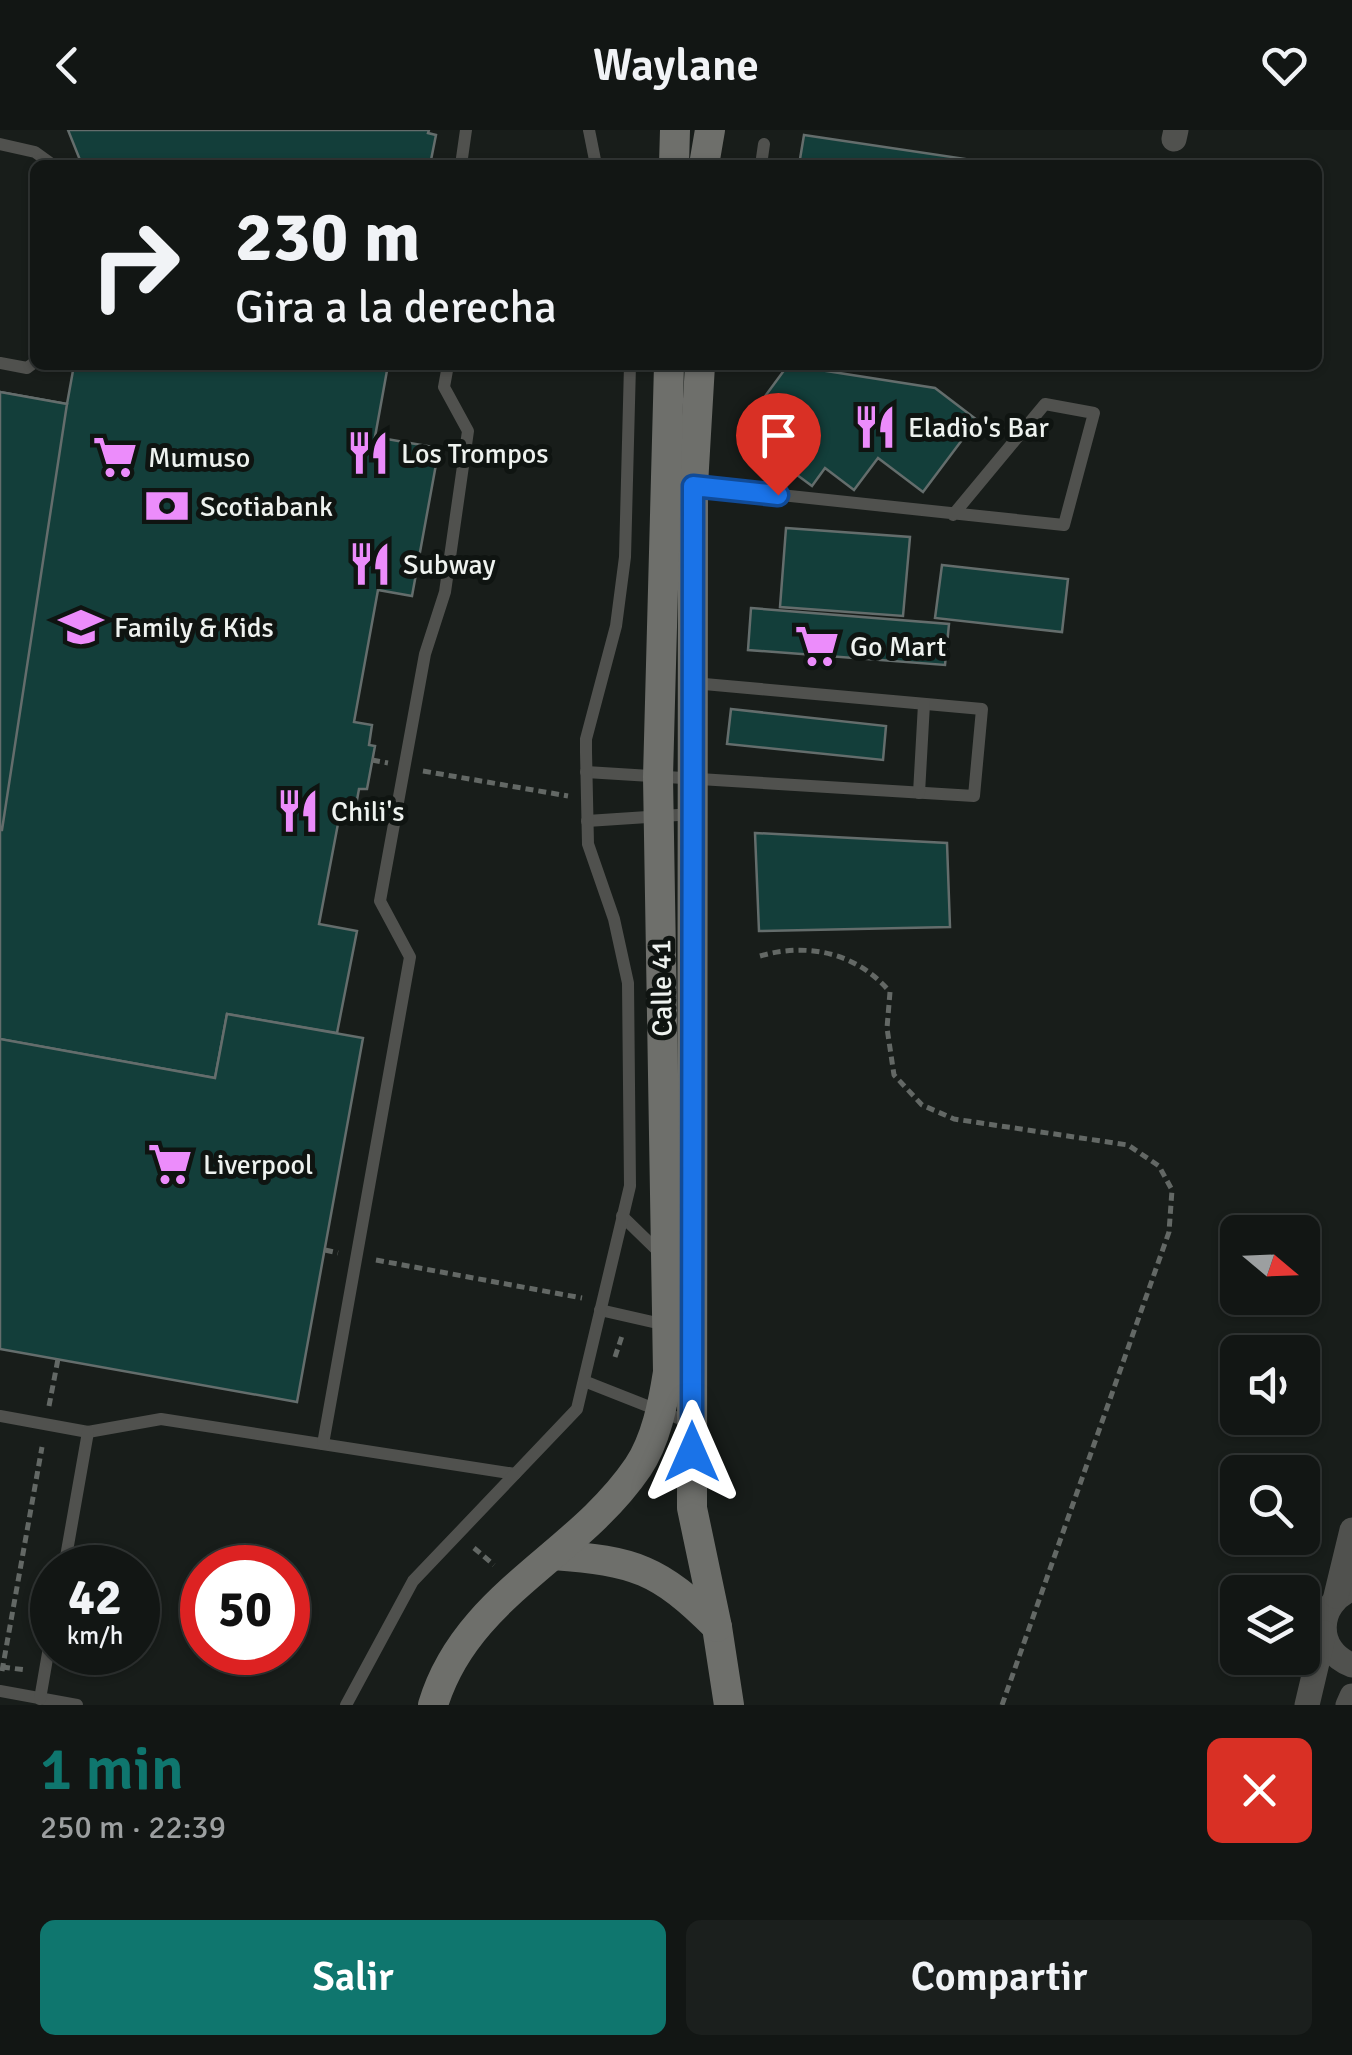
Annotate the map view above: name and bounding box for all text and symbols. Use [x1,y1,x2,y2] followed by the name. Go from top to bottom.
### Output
[40,38,95,93] icon: back
[593,38,759,93] text: Waylane
[1257,38,1312,93] icon: heart
[235,194,420,280] text: 230 m
[70,200,200,330] icon: right
[235,280,557,335] text: Gira a la derecha
[736,393,821,496] pin
[851,403,899,451] restaurant icon: Eladio's Bar
[751,408,806,463] icon: arrive
[908,411,1049,445] place label: Eladio's Bar
[344,429,392,477] restaurant icon: Los Trompos
[91,433,139,481] supermarket icon: Mumuso
[401,437,549,471] place label: Los Trompos
[148,441,250,475] place label: Mumuso
[143,482,191,530] bank icon: Scotiabank
[200,490,333,524] place label: Scotiabank
[346,540,394,588] restaurant icon: Subway
[403,548,496,582] place label: Subway
[57,603,105,651] school or university icon: Family & Kids
[114,611,274,645] place label: Family & Kids
[793,622,841,670] supermarket icon: Go Mart
[850,630,946,664] place label: Go Mart
[274,787,322,835] restaurant icon: Chili's
[331,795,404,829] place label: Chili's
[644,939,680,1037] street label: Calle 41
[146,1140,194,1188] supermarket icon: Liverpool
[203,1148,313,1182] place label: Liverpool
[1220,1215,1320,1315] north arrow
[1220,1215,1320,1675] map controls
[1220,1335,1320,1435] button: sound
[640,1400,744,1504] position arrow
[1220,1455,1320,1555] button: search
[180,1545,310,1675] speed limit sign: 50
[68,1567,122,1629] text: 42
[1220,1575,1320,1675] button: layers
[67,1620,123,1651] text: km/h
[40,1733,184,1807] text: 1 min
[1207,1738,1312,1843] button: close
[40,1808,226,1847] text: 250 m · 22:39
[40,1920,666,2035] button: Salir
[686,1920,1312,2035] button: Compartir

